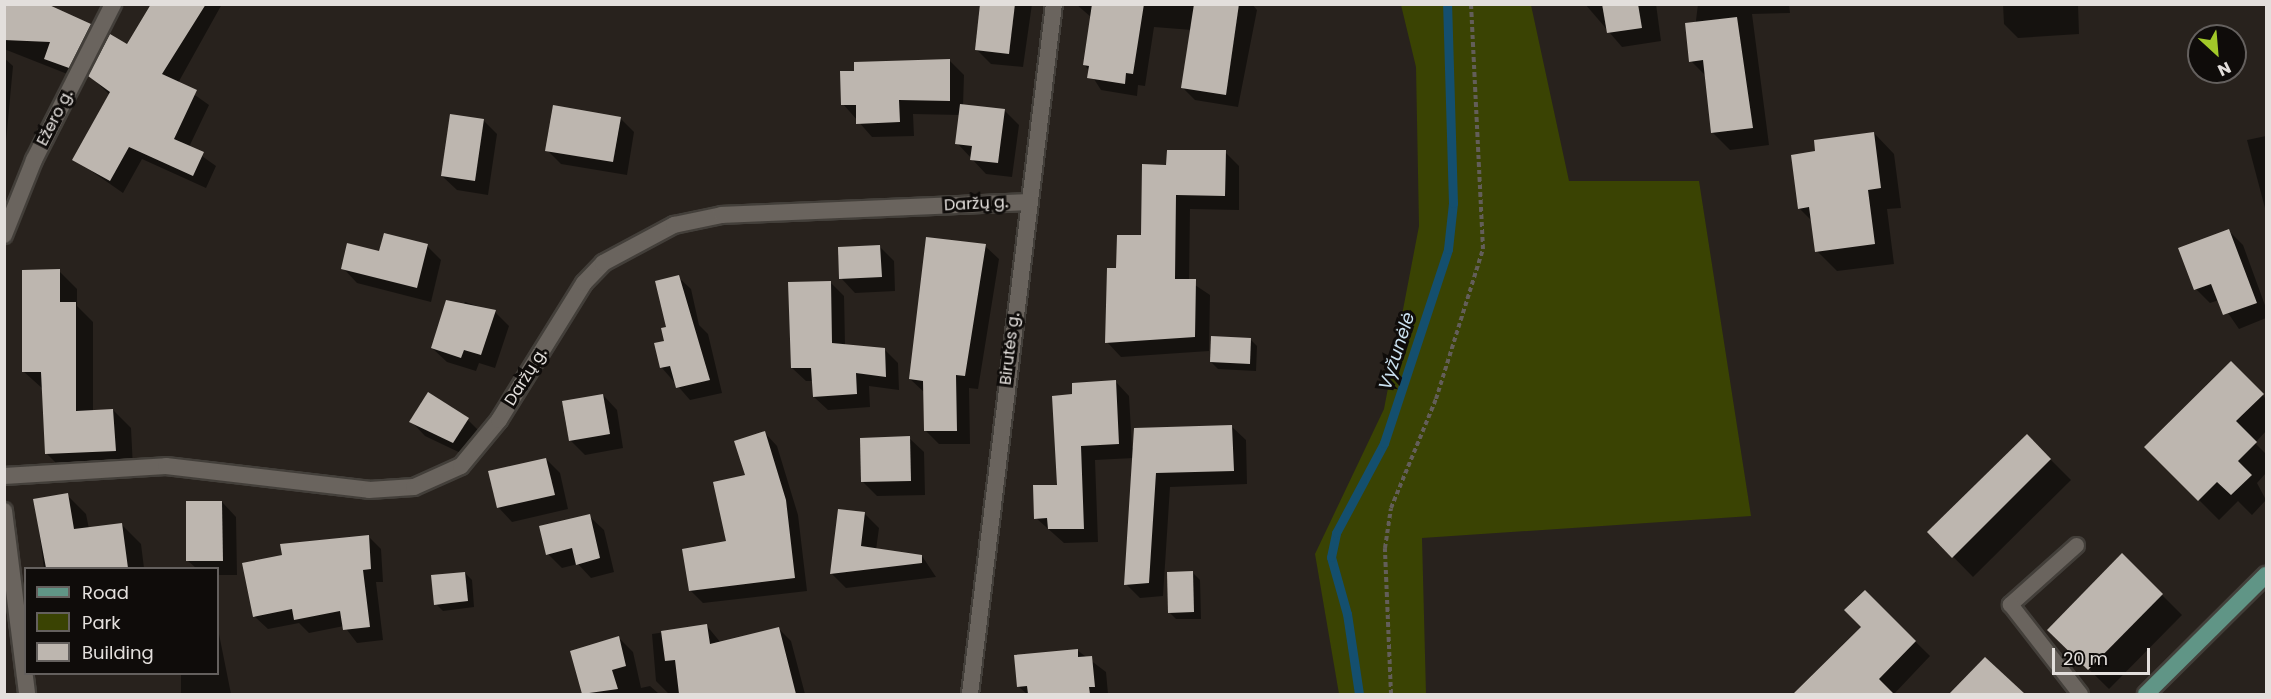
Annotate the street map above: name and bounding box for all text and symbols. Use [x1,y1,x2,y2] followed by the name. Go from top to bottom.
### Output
[2187,24,2247,84] north arrow
[2214,56,2235,82] text: N
[33,87,77,149] street label: Ežero g.
[944,193,1008,215] street label: Daržų g.
[1374,309,1420,393] water label: Vyžunėlė
[996,312,1024,386] street label: Birutės g.
[501,345,551,409] street label: Daržų g.
[24,567,219,675] legend
[82,580,129,605] text: Road
[82,610,121,635] text: Park
[2055,636,2152,674] scale bar
[82,640,154,665] text: Building
[2063,646,2108,671] text: 20 m

